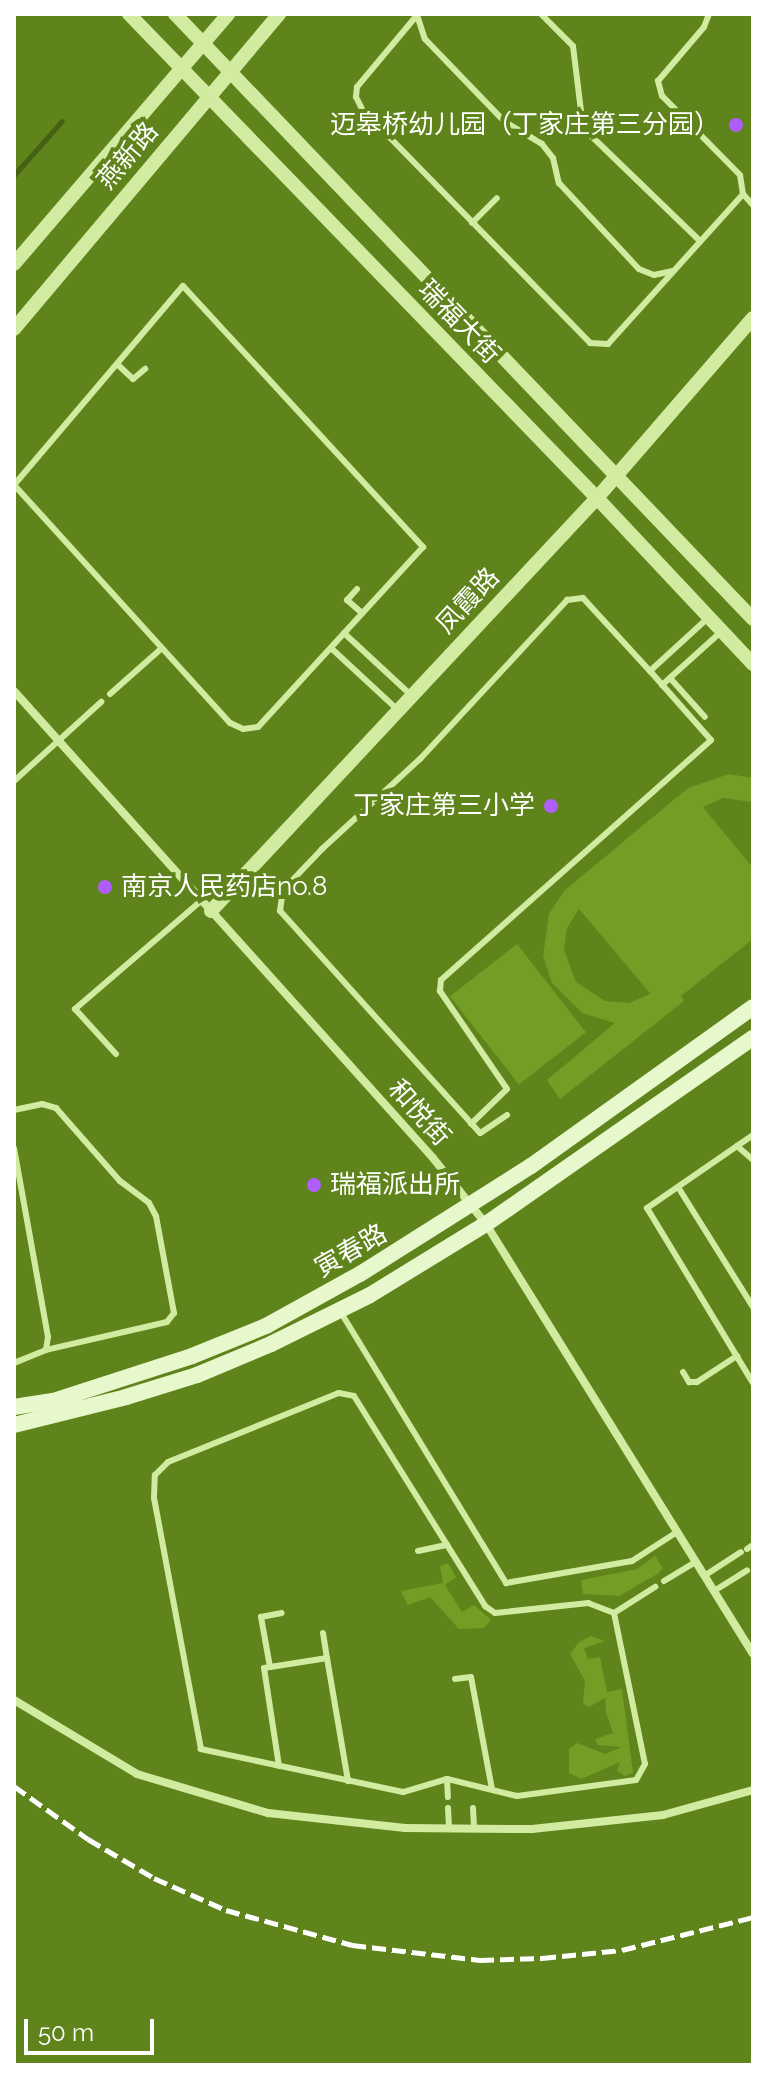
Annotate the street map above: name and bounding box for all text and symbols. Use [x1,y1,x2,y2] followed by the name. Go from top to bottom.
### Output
[330,109,720,141] place label: 迈皋桥幼儿园（丁家庄第三分园）
[91,116,165,196] street label: 燕新路
[727,116,745,134] marker: 迈皋桥幼儿园（丁家庄第三分园）
[412,274,506,370] street label: 瑞福大街
[430,562,506,640] street label: 凤霞路
[353,790,535,822] place label: 丁家庄第三小学
[542,797,560,815] marker: 丁家庄第三小学
[121,871,327,903] place label: 南京人民药店no.8
[96,878,114,896] marker: 南京人民药店no.8
[381,1074,457,1152] street label: 和悦街
[330,1169,460,1201] place label: 瑞福派出所
[305,1176,323,1194] marker: 瑞福派出所
[309,1218,393,1284] street label: 寅春路
[28,2003,158,2053] scale bar
[38,2018,94,2047] text: 50 m

